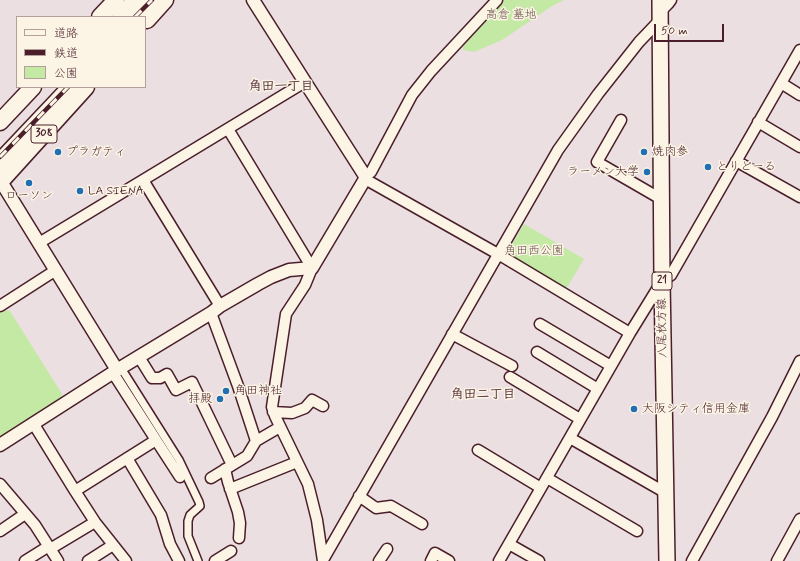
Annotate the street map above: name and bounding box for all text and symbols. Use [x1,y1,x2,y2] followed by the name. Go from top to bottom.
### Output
[485,8,537,22] park label: 高倉 墓地
[16,16,146,88] legend
[656,16,726,42] scale bar
[661,23,688,39] text: 50 m
[54,26,78,42] text: 道路
[54,46,78,62] text: 鉄道
[54,66,78,82] text: 公園
[249,79,313,95] district label: 角田一丁目
[31,125,57,143] road number: 308
[66,145,126,159] place label: プラガティ
[652,145,688,159] place label: 焼肉参
[53,147,63,157] marker: プラガティ
[639,147,649,157] marker: 焼肉参
[716,160,776,174] place label: とりどーる
[703,162,713,172] marker: とりどーる
[567,165,639,179] place label: ラーメン大学
[642,167,652,177] marker: ラーメン大学
[24,178,34,188] marker: ローソン
[88,184,144,198] place label: LA SIENA
[75,186,85,196] marker: LA SIENA
[5,189,53,203] place label: ローソン
[504,244,564,258] park label: 角田西公園
[652,272,672,290] road number: 21
[655,298,671,358] street label: 八尾枚方線
[234,384,282,398] place label: 角田神社
[221,386,231,396] marker: 角田神社
[451,387,515,403] district label: 角田二丁目
[188,392,212,406] place label: 拝殿
[215,394,225,404] marker: 拝殿
[642,402,750,416] place label: 大阪シティ信用金庫
[629,404,639,414] marker: 大阪シティ信用金庫

